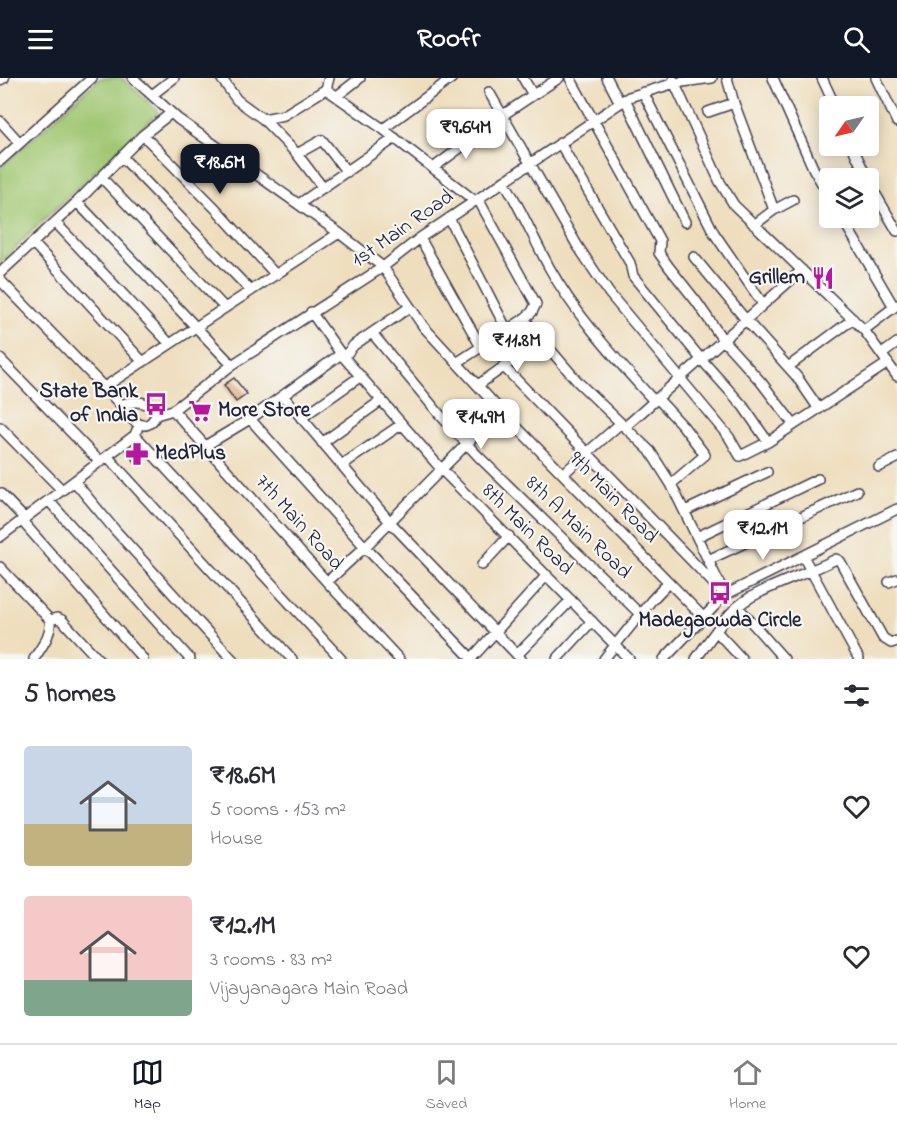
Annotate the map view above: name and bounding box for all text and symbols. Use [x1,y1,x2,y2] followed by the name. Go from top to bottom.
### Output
[417,20,480,59] text: Roofr
[24,23,57,56] icon: menu
[840,23,873,56] icon: search
[819,96,879,156] north arrow
[819,96,879,228] map controls
[417,109,515,160] pin: ₹9.64M
[440,114,492,143] text: ₹9.64M
[171,144,269,195] pin: ₹18.6M
[195,149,245,178] text: ₹18.6M
[819,168,879,228] button: layers
[346,183,460,275] street label: 1st Main Road
[749,263,805,293] place label: Grillem
[810,265,836,291] restaurant icon: Grillem
[468,322,566,373] pin: ₹11.8M
[493,327,541,356] text: ₹11.8M
[39,377,139,431] place label: State Bank of India
[143,391,169,417] bus stop icon: State Bank of India
[218,396,311,426] place label: More Store
[187,398,213,424] supermarket icon: More Store
[432,399,530,450] pin: ₹14.9M
[457,404,505,433] text: ₹14.9M
[155,439,226,469] place label: MedPlus
[124,441,150,467] pharmacy icon: MedPlus
[561,445,665,551] street label: 9th Main Road
[248,468,350,578] street label: 7th Main Road
[518,469,638,587] street label: 8th A Main Road
[474,477,580,583] street label: 8th Main Road
[714,510,812,561] pin: ₹12.1M
[738,515,788,544] text: ₹12.1M
[707,580,733,606] bus stop icon: Madegaowda Circle
[638,606,802,638] place label: Madegaowda Circle
[24,676,116,714] text: 5 homes
[840,679,873,712] icon: filters
[210,758,276,796] text: ₹18.6M
[72,770,144,842] icon: home
[840,790,873,823] icon: heart
[210,796,346,825] text: 5 rooms · 153 m²
[210,825,263,854] text: House
[210,908,276,946] text: ₹12.1M
[72,920,144,992] icon: home
[840,940,873,973] icon: heart
[210,946,332,975] text: 3 rooms · 83 m²
[210,975,408,1004] text: Vijayanagara Main Road
[131,1056,164,1116] tab: Map
[426,1056,467,1116] tab: Saved
[729,1056,766,1116] tab: Home

